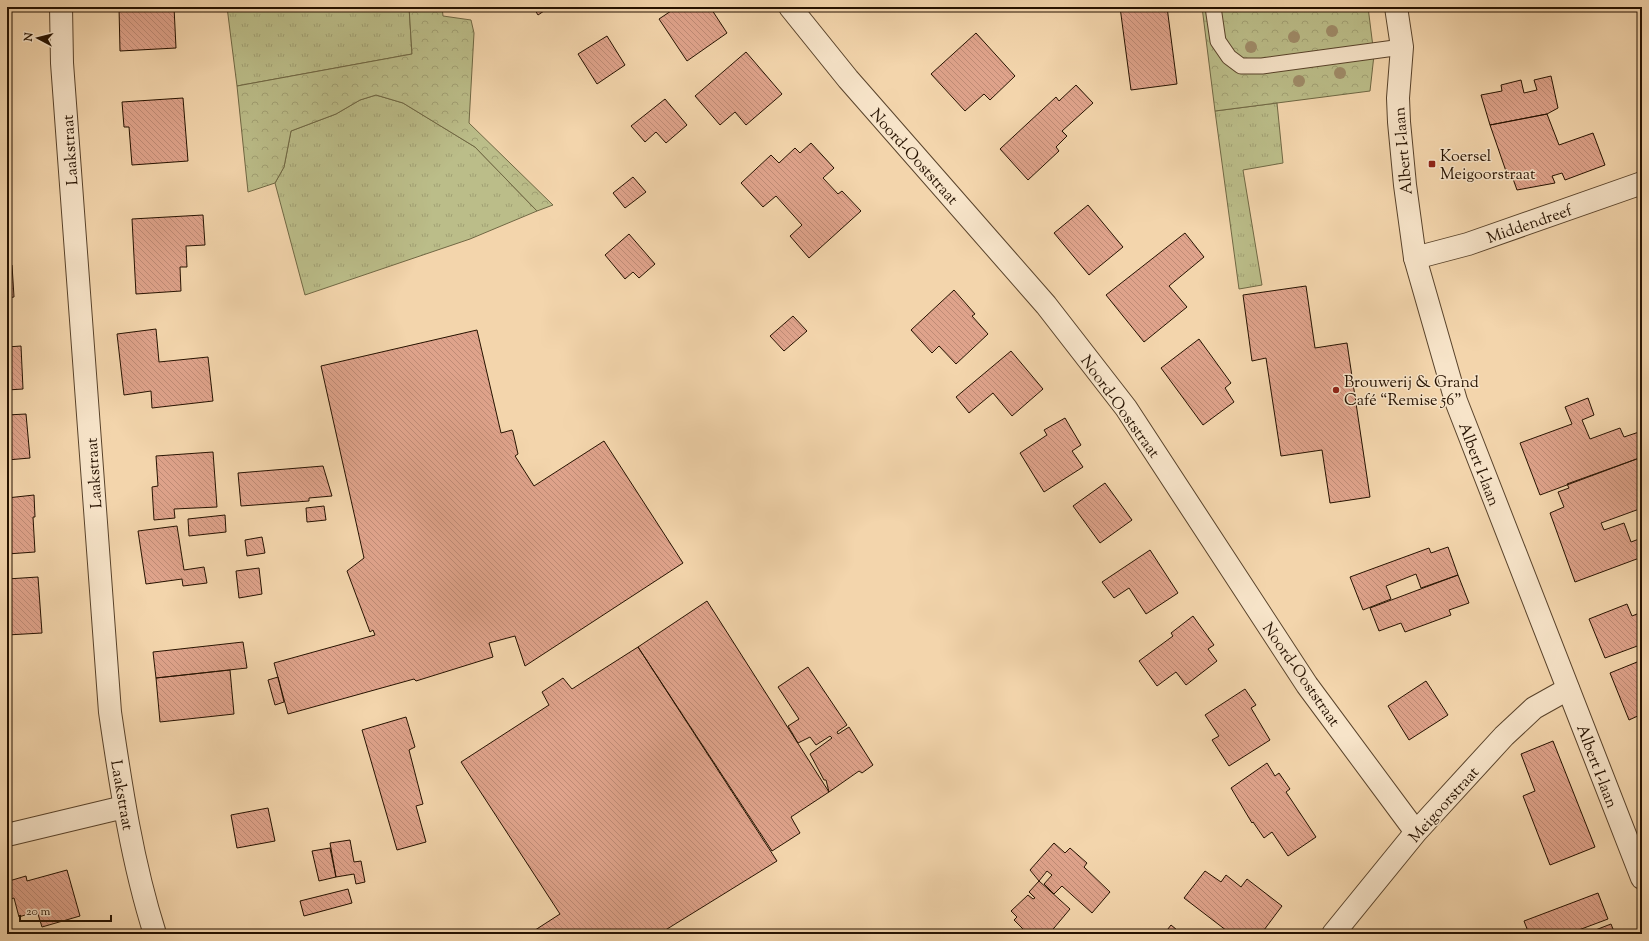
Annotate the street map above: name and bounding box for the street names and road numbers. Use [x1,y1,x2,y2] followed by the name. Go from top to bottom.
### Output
[864,105,963,211] street label: Noord-Ooststraat
[1389,105,1420,196] street label: Albert I-laan
[58,113,85,186] street label: Laakstraat
[1484,200,1577,251] street label: Middendreef
[1074,351,1165,464] street label: Noord-Ooststraat
[1451,420,1504,511] street label: Albert I-laan
[82,436,109,509] street label: Laakstraat
[1255,619,1345,733] street label: Noord-Ooststraat
[1569,722,1622,813] street label: Albert I-laan
[103,758,138,833] street label: Laakstraat
[1404,762,1486,849] street label: Meigoorstraat

